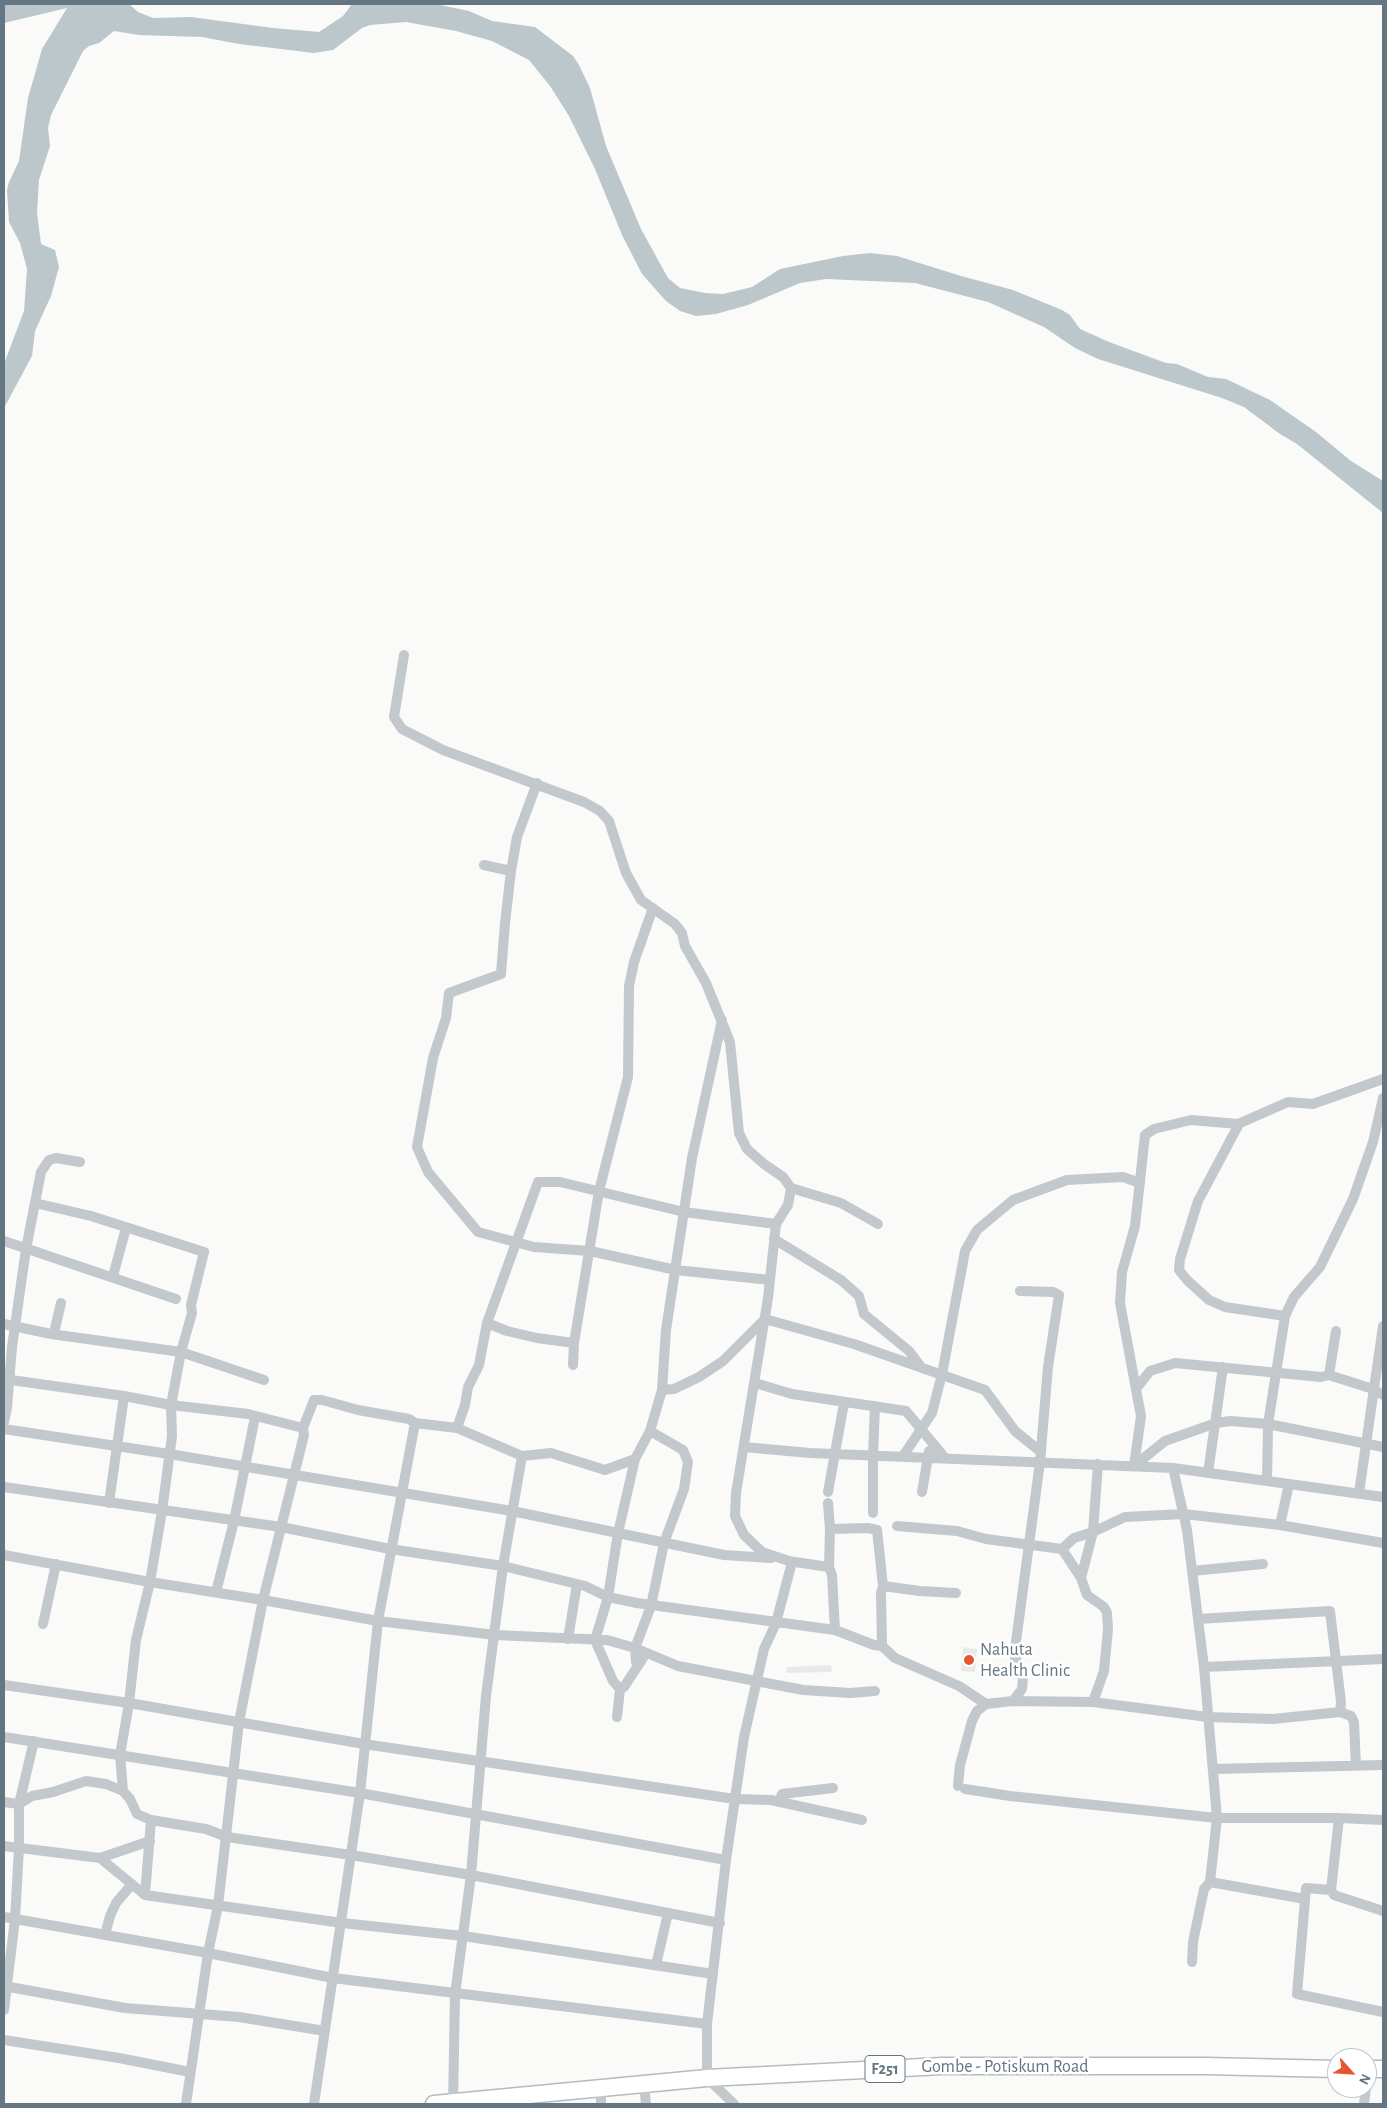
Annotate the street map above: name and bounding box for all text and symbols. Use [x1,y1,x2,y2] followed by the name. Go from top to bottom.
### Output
[980,1639,1070,1682] place label: Nahuta Health Clinic
[962,1653,976,1667] marker: Nahuta Health Clinic
[1327,2048,1377,2098] north arrow
[865,2056,905,2082] road number: F251
[921,2056,1089,2078] street label: Gombe - Potiskum Road
[1356,2072,1373,2087] text: N

